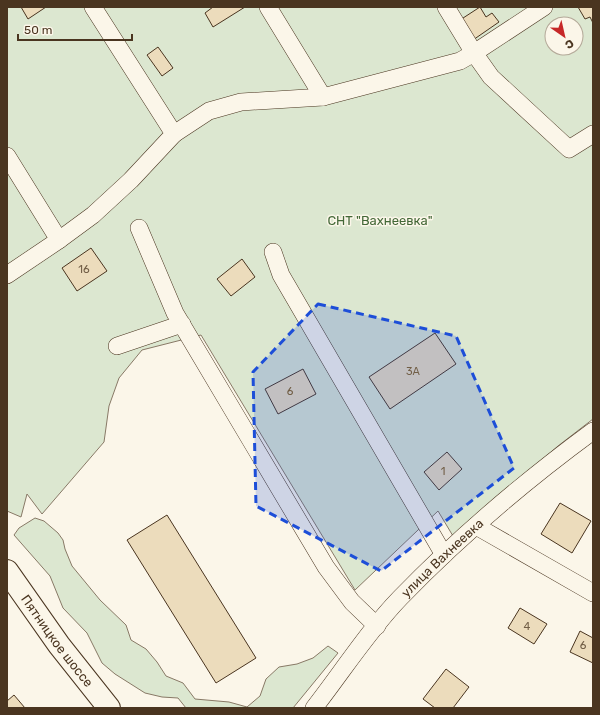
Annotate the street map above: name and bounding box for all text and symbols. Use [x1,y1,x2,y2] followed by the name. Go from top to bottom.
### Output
[18,16,132,42] scale bar
[544,16,584,56] north arrow
[24,23,52,37] text: 50 m
[562,36,576,52] text: С
[327,213,433,228] park label: СНТ "Вахнеевка"
[78,263,90,276] house number: 16
[406,365,421,378] house number: 3А
[287,385,294,398] house number: 6
[441,465,445,478] house number: 1
[398,516,486,600] street label: улица Вахнеевка
[18,592,96,690] street label: Пятницкое шоссе
[524,620,531,633] house number: 4
[580,639,587,652] house number: 6

